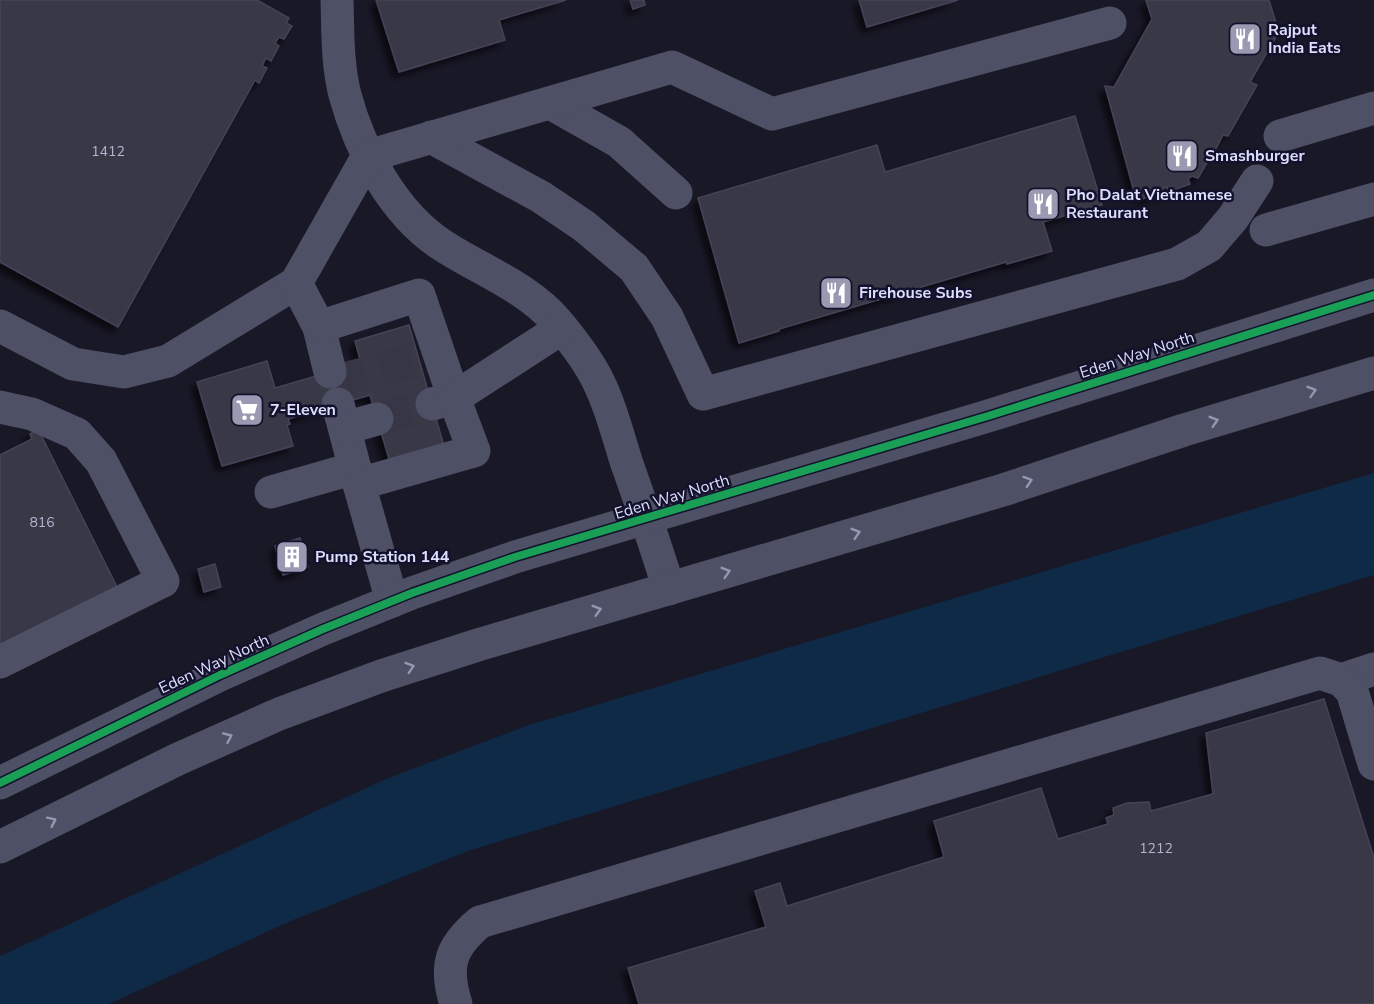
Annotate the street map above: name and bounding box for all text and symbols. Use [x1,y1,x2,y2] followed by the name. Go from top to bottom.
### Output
[1268,19,1341,59] place label: Rajput India Eats
[1227,21,1263,57] restaurant icon: Rajput India Eats
[1164,138,1200,174] restaurant icon: Smashburger
[91,142,125,161] house number: 1412
[1205,145,1305,167] place label: Smashburger
[1066,184,1232,224] place label: Pho Dalat Vietnamese Restaurant
[1025,186,1061,222] restaurant icon: Pho Dalat Vietnamese Restaurant
[818,275,854,311] restaurant icon: Firehouse Subs
[859,282,972,304] place label: Firehouse Subs
[1077,326,1197,384] street label: Eden Way North
[1306,386,1317,398] one-way arrow
[229,392,265,428] supermarket icon: 7-Eleven
[270,399,336,421] place label: 7-Eleven
[1208,416,1219,428] one-way arrow
[612,469,732,525] street label: Eden Way North
[1022,476,1033,489] one-way arrow
[29,513,55,532] house number: 816
[850,528,861,540] one-way arrow
[274,539,310,575] building icon: Pump Station 144
[315,546,450,568] place label: Pump Station 144
[720,567,730,579] one-way arrow
[591,605,602,617] one-way arrow
[155,629,273,699] street label: Eden Way North
[404,662,415,674] one-way arrow
[222,732,233,744] one-way arrow
[46,817,57,828] one-way arrow
[1139,839,1173,858] house number: 1212

